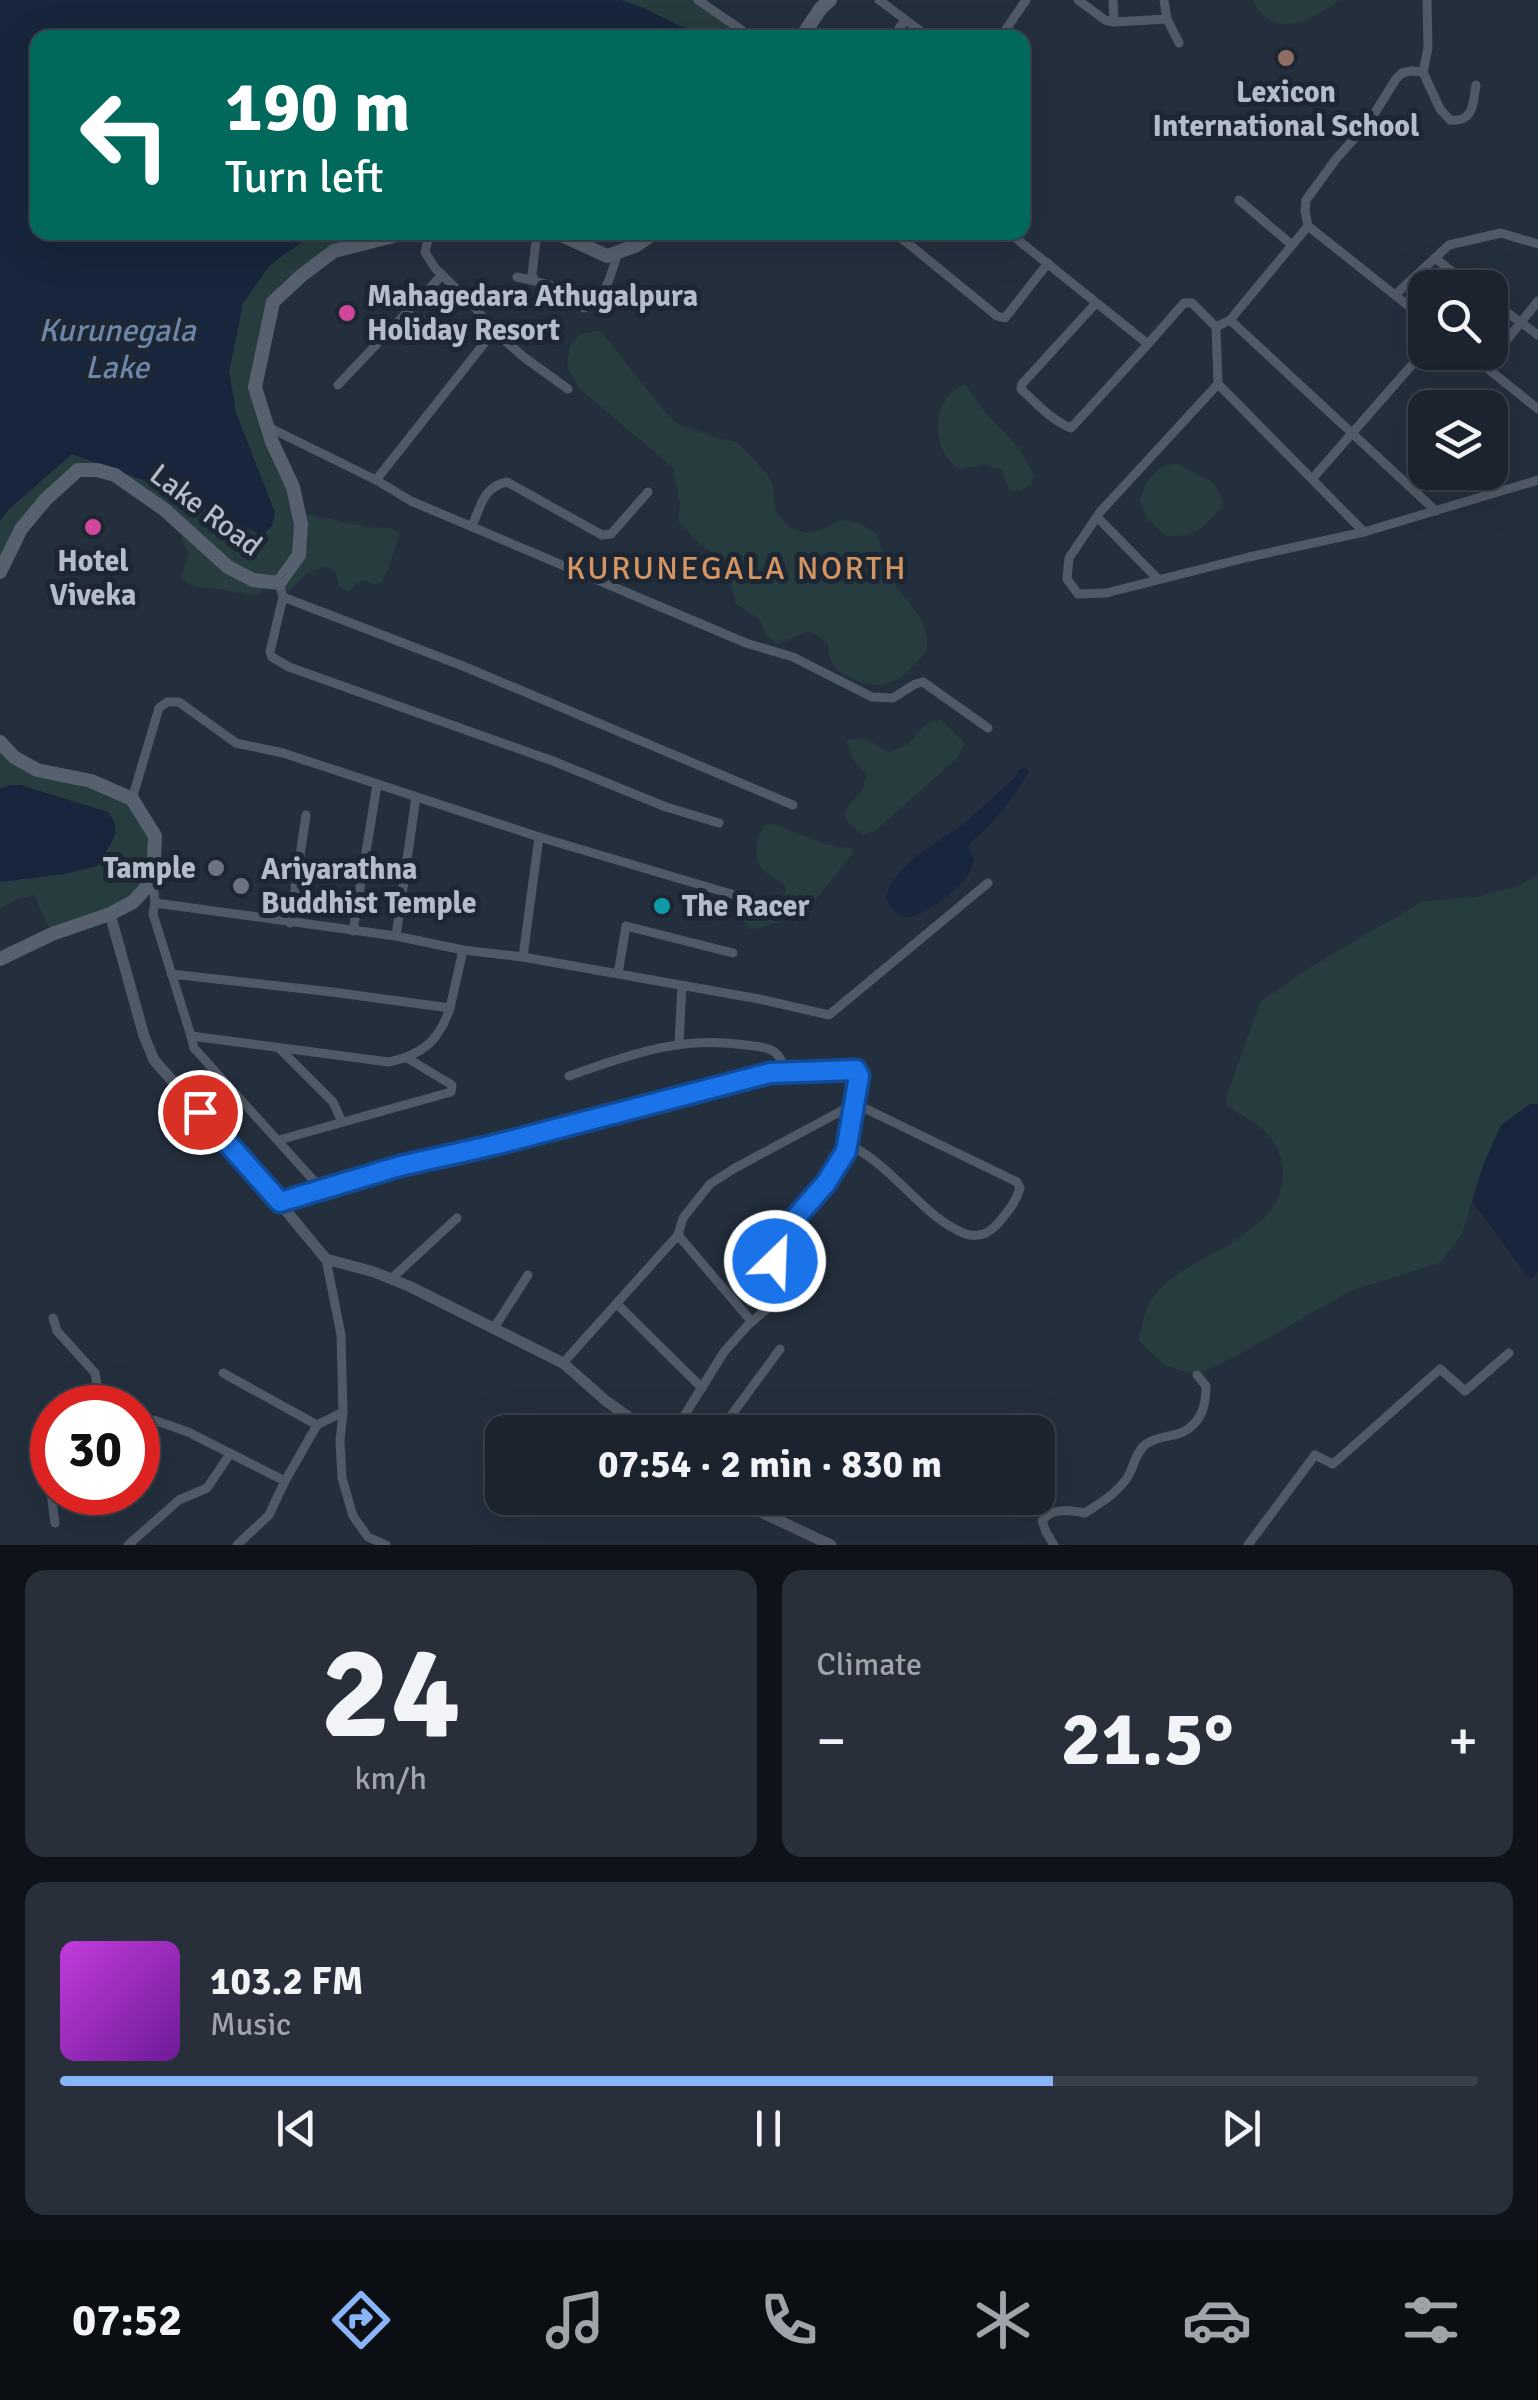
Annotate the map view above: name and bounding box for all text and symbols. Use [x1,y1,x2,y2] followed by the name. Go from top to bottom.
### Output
[1275,47,1297,69] marker: Lexicon International School
[225,64,410,150] text: 190 m
[60,70,190,200] icon: left
[1153,74,1419,145] place label: Lexicon International School
[225,150,384,205] text: Turn left
[1408,270,1508,490] map controls
[1408,270,1508,370] button: search
[367,278,698,349] place label: Mahagedara Athugalpura Holiday Resort
[336,302,358,324] marker: Mahagedara Athugalpura Holiday Resort
[38,311,197,387] water label: Kurunegala Lake
[1408,390,1508,490] button: layers
[142,456,269,565] street label: Lake Road
[82,516,104,538] marker: Hotel Viveka
[49,543,137,614] place label: Hotel Viveka
[566,549,908,588] district label: KURUNEGALA NORTH
[103,850,196,887] place label: Tample
[261,851,477,922] place label: Ariyarathna Buddhist Temple
[205,857,227,879] marker: Tample
[230,875,252,897] marker: Ariyarathna Buddhist Temple
[682,888,809,925] place label: The Racer
[651,895,673,917] marker: The Racer
[158,1070,243,1155] pin
[173,1085,228,1140] icon: arrive
[723,1209,827,1313] position arrow
[30,1385,160,1515] speed limit sign: 30
[598,1441,942,1488] text: 07:54 · 2 min · 830 m
[321,1614,461,1774] text: 24
[817,1645,922,1684] text: Climate
[1061,1693,1234,1786] text: 21.5°
[817,1707,846,1775] text: −
[1448,1707,1478,1775] text: +
[355,1759,427,1798] text: km/h
[210,1958,363,2005] text: 103.2 FM
[210,2005,291,2044] text: Music
[269,2101,324,2156] icon: previous
[741,2101,796,2156] icon: pause
[1214,2101,1269,2156] icon: next
[326,2285,396,2355] icon: directions
[540,2285,610,2355] icon: music
[754,2285,824,2355] icon: phone
[968,2285,1038,2355] icon: climate
[1182,2285,1252,2355] icon: car
[1396,2285,1466,2355] icon: filters
[72,2293,182,2348] text: 07:52

